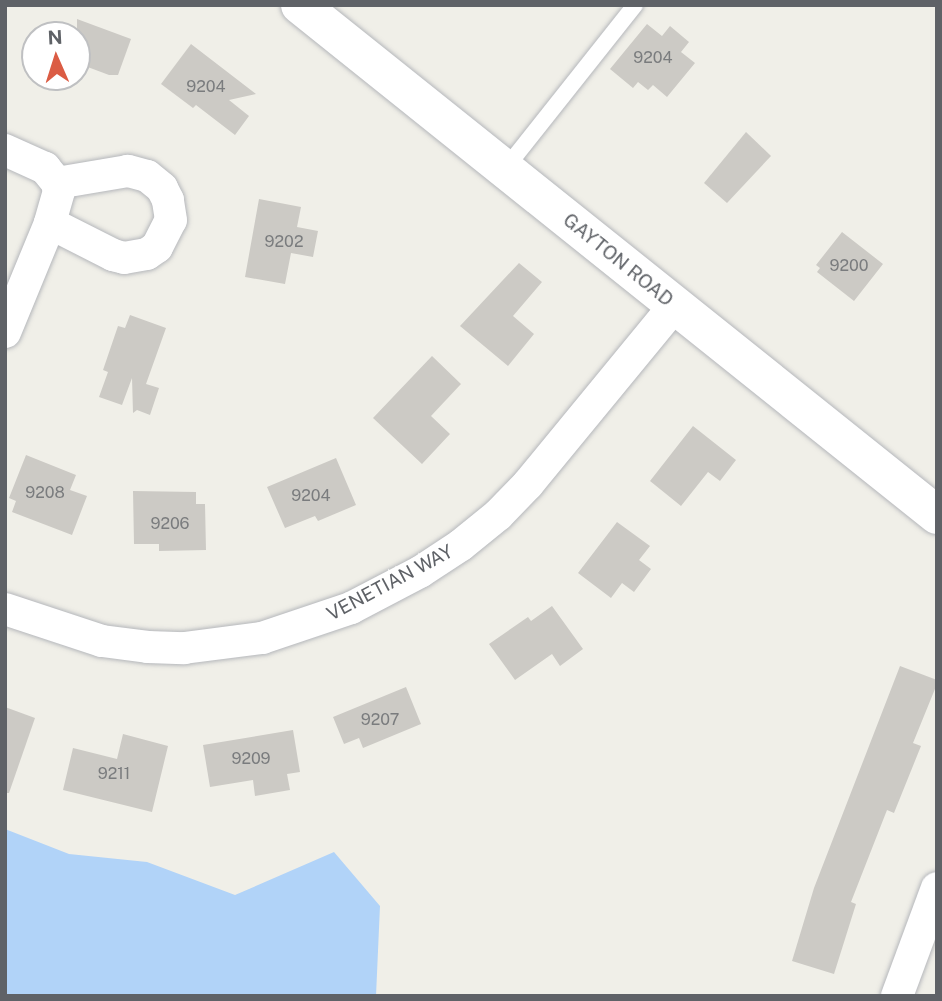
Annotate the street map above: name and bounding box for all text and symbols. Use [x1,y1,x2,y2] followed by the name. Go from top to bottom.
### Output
[21,21,91,91] north arrow
[47,26,63,48] text: N
[633,48,673,68] house number: 9204
[186,77,226,97] house number: 9204
[558,209,678,311] street label: GAYTON ROAD
[265,232,303,252] house number: 9202
[829,256,869,276] house number: 9200
[25,483,65,503] house number: 9208
[291,486,331,506] house number: 9204
[150,514,190,534] house number: 9206
[323,540,457,626] street label: VENETIAN WAY
[361,710,399,730] house number: 9207
[231,749,271,769] house number: 9209
[98,764,130,784] house number: 9211

